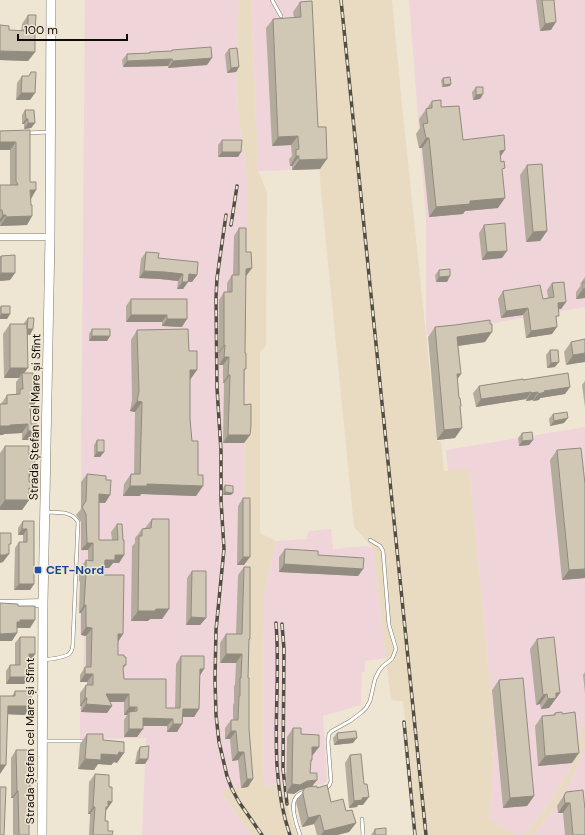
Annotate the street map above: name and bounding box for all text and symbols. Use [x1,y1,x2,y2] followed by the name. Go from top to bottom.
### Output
[18,16,127,42] scale bar
[24,22,58,38] text: 100 m
[26,333,44,500] street label: Strada Ștefan cel Mare și Sfînt
[46,562,104,578] place label: CET-Nord
[33,565,43,575] marker: CET-Nord
[22,657,38,824] street label: Strada Ștefan cel Mare și Sfînt

